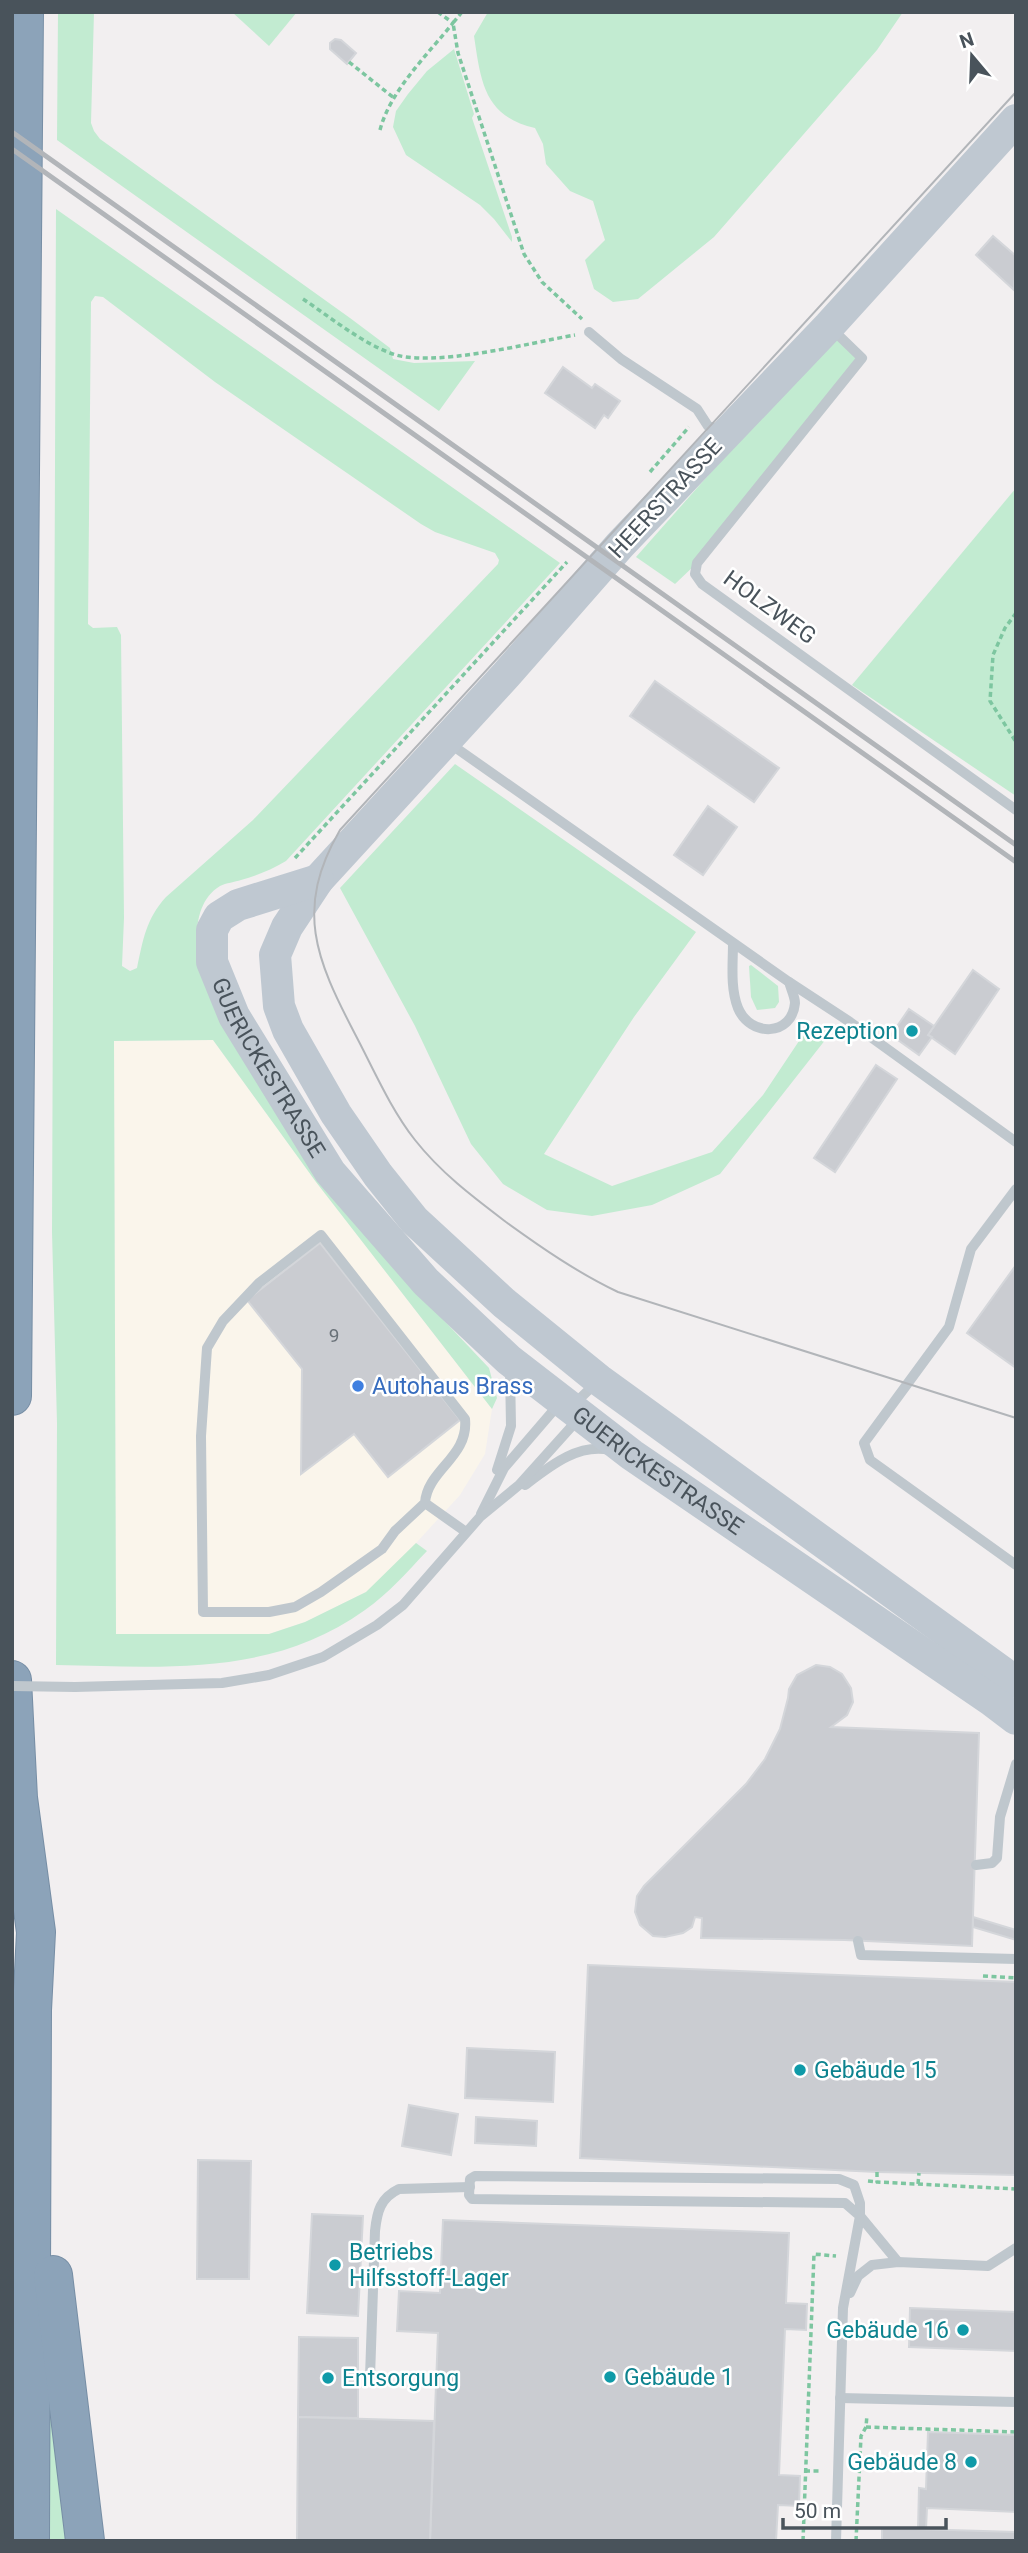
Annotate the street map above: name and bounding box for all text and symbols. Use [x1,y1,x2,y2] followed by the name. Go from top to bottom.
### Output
[937,21,1007,91] north arrow
[957,27,977,53] text: N
[603,433,728,564] street label: HEERSTRASSE
[718,565,821,650] street label: HOLZWEG
[206,974,331,1163] street label: GUERICKESTRASSE
[796,1018,898,1045] place label: Rezeption
[904,1023,920,1039] marker: Rezeption
[329,1324,339,1347] house number: 9
[372,1373,533,1400] place label: Autohaus Brass
[350,1378,366,1394] marker: Autohaus Brass
[567,1401,748,1541] street label: GUERICKESTRASSE
[814,2057,937,2084] place label: Gebäude 15
[792,2062,808,2078] marker: Gebäude 15
[349,2239,509,2292] place label: Betriebs Hilfsstoff-Lager
[327,2257,343,2273] marker: Betriebs Hilfsstoff-Lager
[826,2317,949,2344] place label: Gebäude 16
[955,2322,971,2338] marker: Gebäude 16
[624,2364,734,2391] place label: Gebäude 1
[342,2365,459,2392] place label: Entsorgung
[602,2369,618,2385] marker: Gebäude 1
[320,2370,336,2386] marker: Entsorgung
[847,2449,957,2476] place label: Gebäude 8
[963,2454,979,2470] marker: Gebäude 8
[783,2486,946,2530] scale bar
[794,2499,841,2523] text: 50 m

